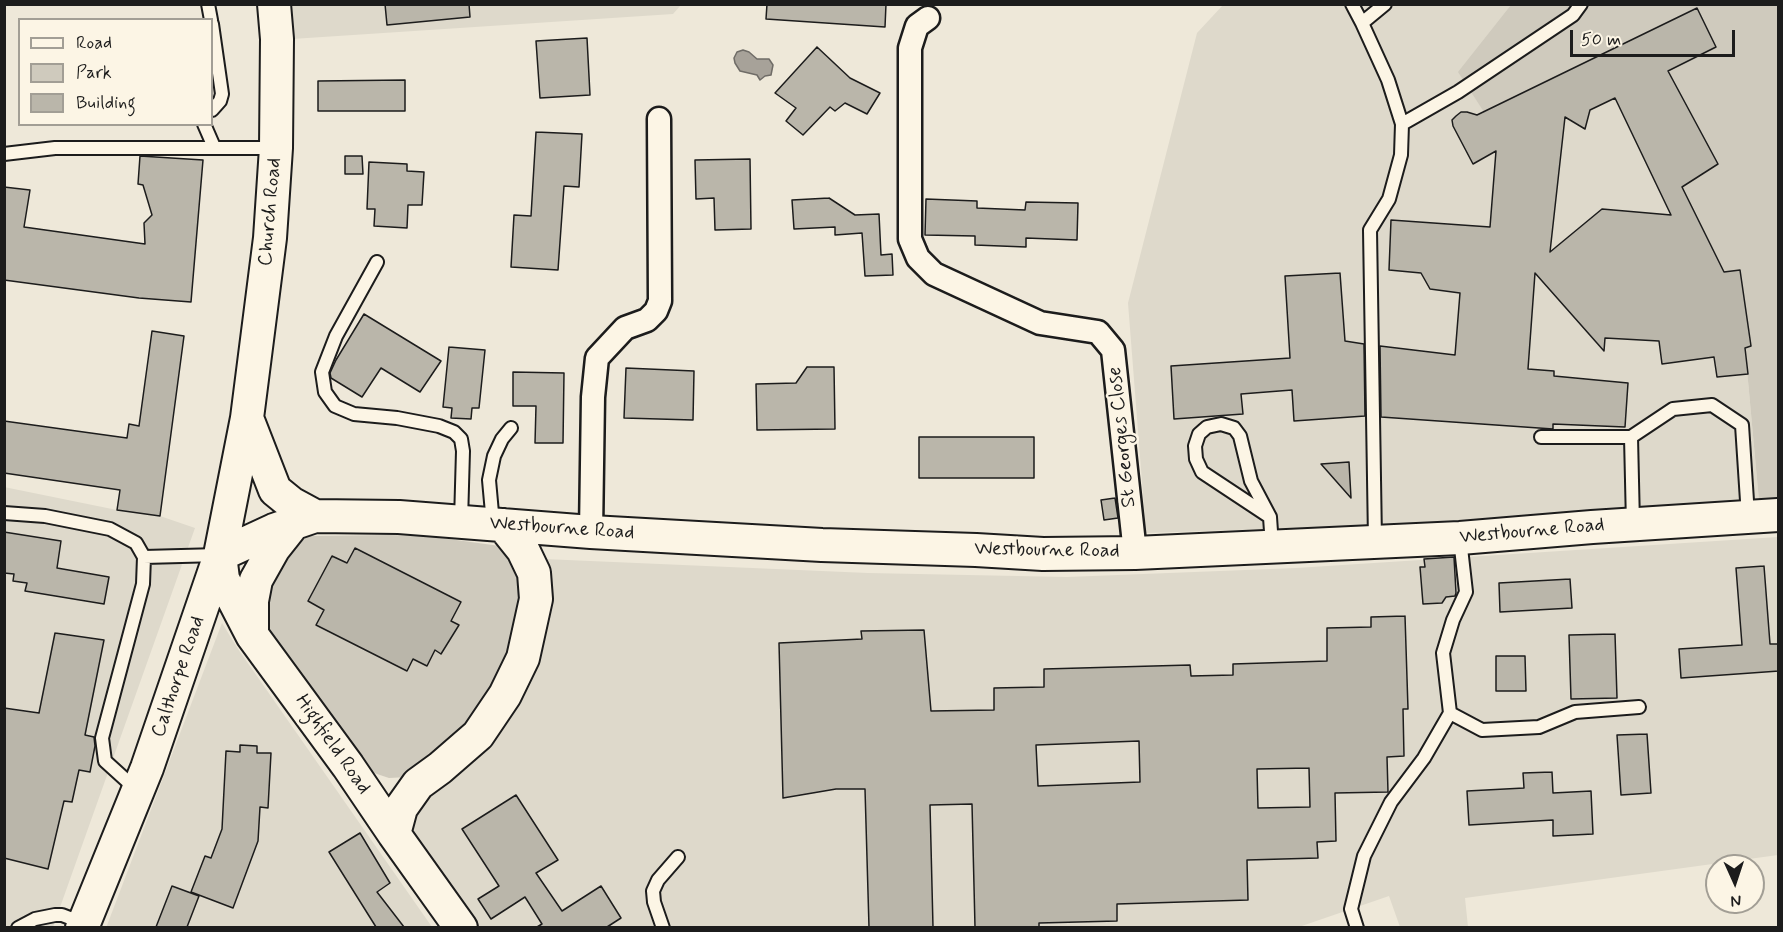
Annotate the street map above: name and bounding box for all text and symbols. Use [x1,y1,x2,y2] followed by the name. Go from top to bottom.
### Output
[18,18,213,126] legend
[1573,18,1738,56] scale bar
[1581,28,1621,52] text: 50 m
[76,31,112,55] text: Road
[76,61,112,85] text: Park
[76,91,136,115] text: Building
[254,157,288,267] street label: Church Road
[1104,365,1142,509] street label: St Georges Close
[489,512,635,546] street label: Westbourne Road
[1459,514,1605,550] street label: Westbourne Road
[974,538,1120,564] street label: Westbourne Road
[147,613,211,741] street label: Calthorpe Road
[289,691,375,799] street label: Highfield Road
[1705,854,1765,914] north arrow
[1730,890,1742,911] text: N

